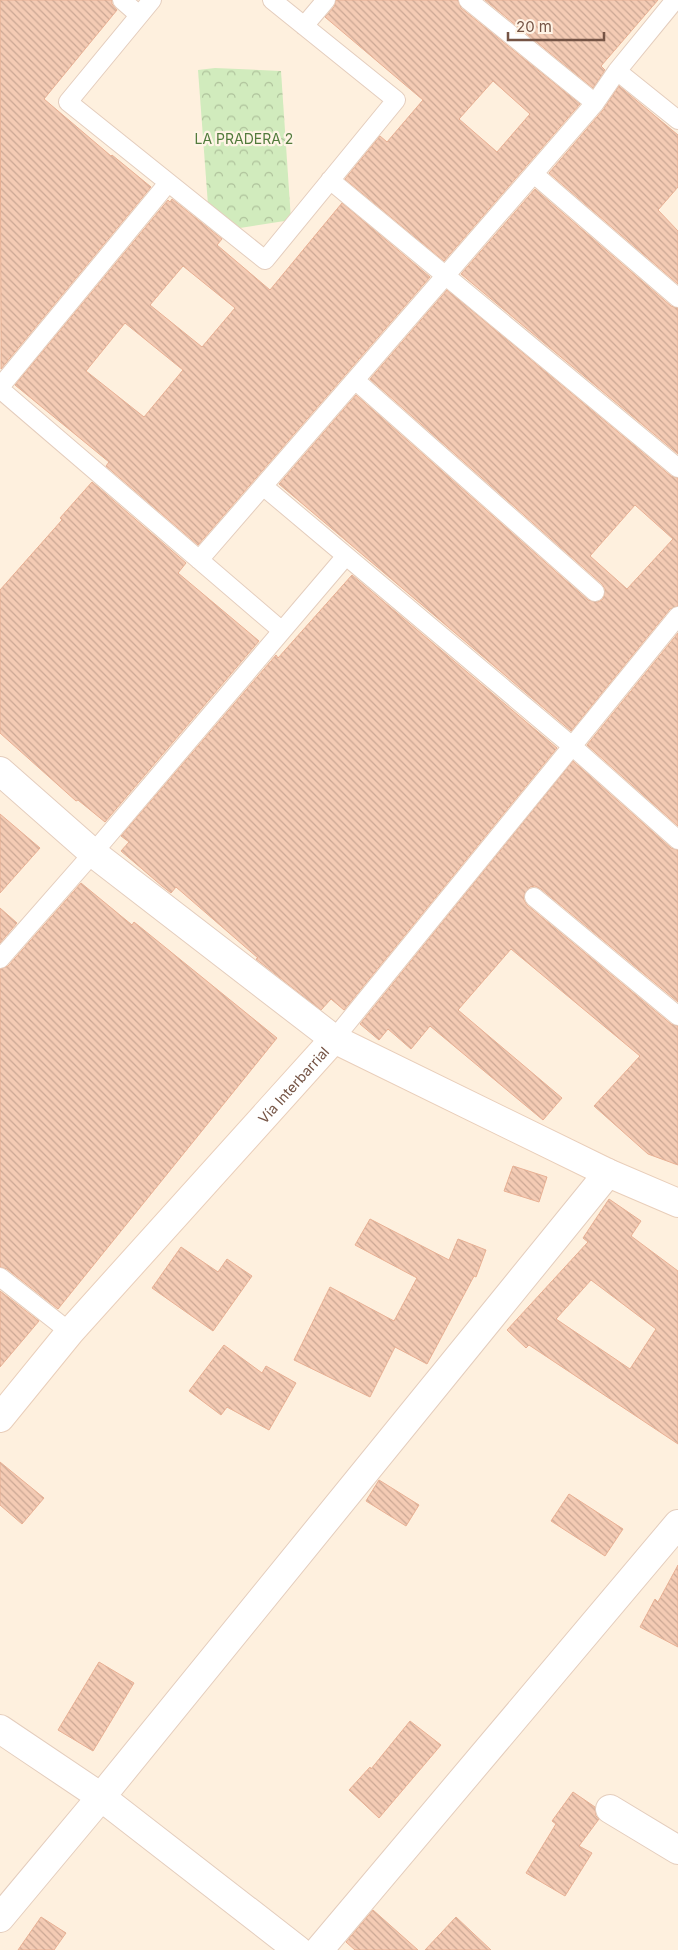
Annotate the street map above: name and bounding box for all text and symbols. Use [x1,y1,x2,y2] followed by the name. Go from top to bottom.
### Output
[508,10,604,42] scale bar
[516,17,552,36] text: 20 m
[195,130,293,147] park label: LA PRADERA 2
[254,1043,332,1126] street label: Vía Interbarrial

